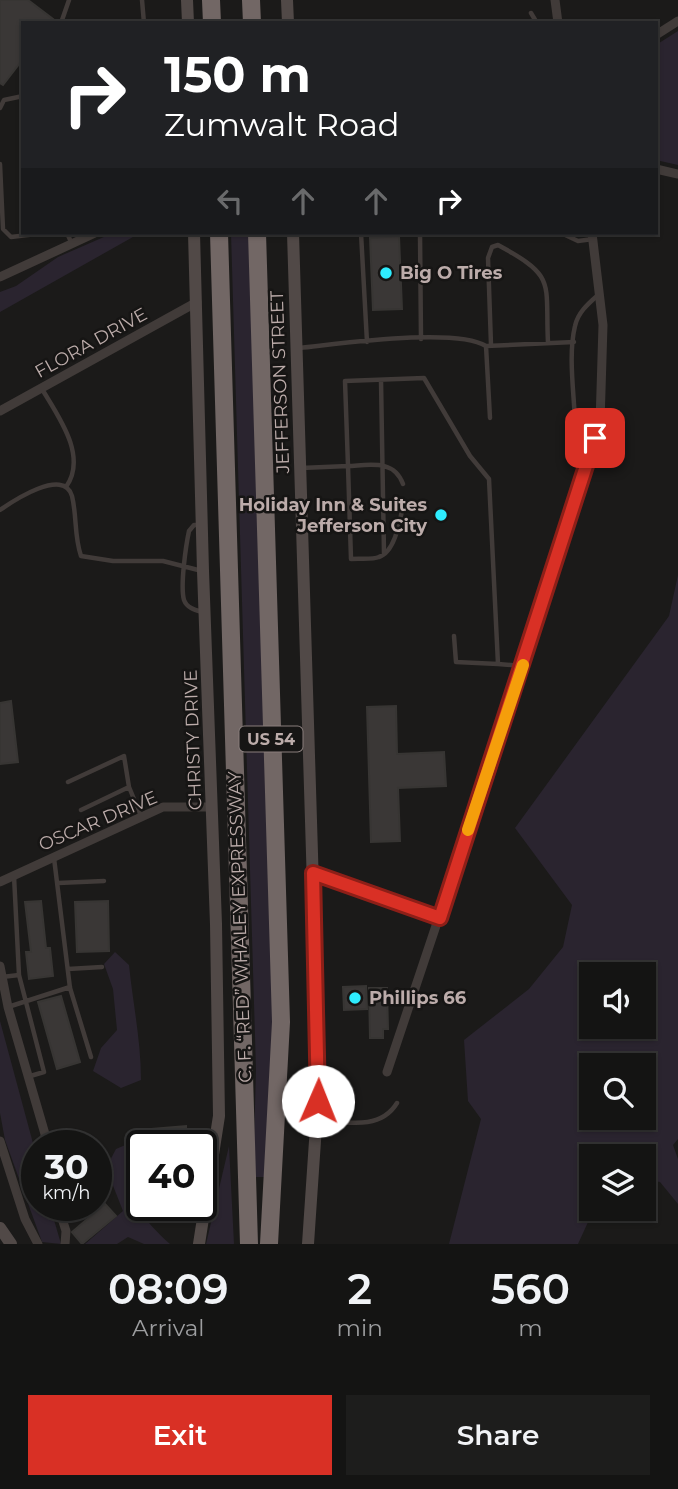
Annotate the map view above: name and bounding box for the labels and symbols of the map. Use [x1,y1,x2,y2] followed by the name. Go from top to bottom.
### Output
[400,262,503,284] place label: Big O Tires
[378,265,394,281] marker: Big O Tires
[266,289,294,475] street label: JEFFERSON STREET
[31,303,151,383] street label: FLORA DRIVE
[565,408,625,468] pin
[239,494,427,537] place label: Holiday Inn & Suites Jefferson City
[433,507,449,523] marker: Holiday Inn & Suites Jefferson City
[180,669,206,811] street label: CHRISTY DRIVE
[240,726,302,752] road number: US 54
[224,770,256,1083] street label: C. F. “RED” WHALEY EXPRESSWAY
[35,786,161,856] street label: OSCAR DRIVE
[369,987,467,1009] place label: Phillips 66
[347,990,363,1006] marker: Phillips 66
[281,1064,355,1138] position arrow
[126,1130,217,1221] speed limit sign: 40

